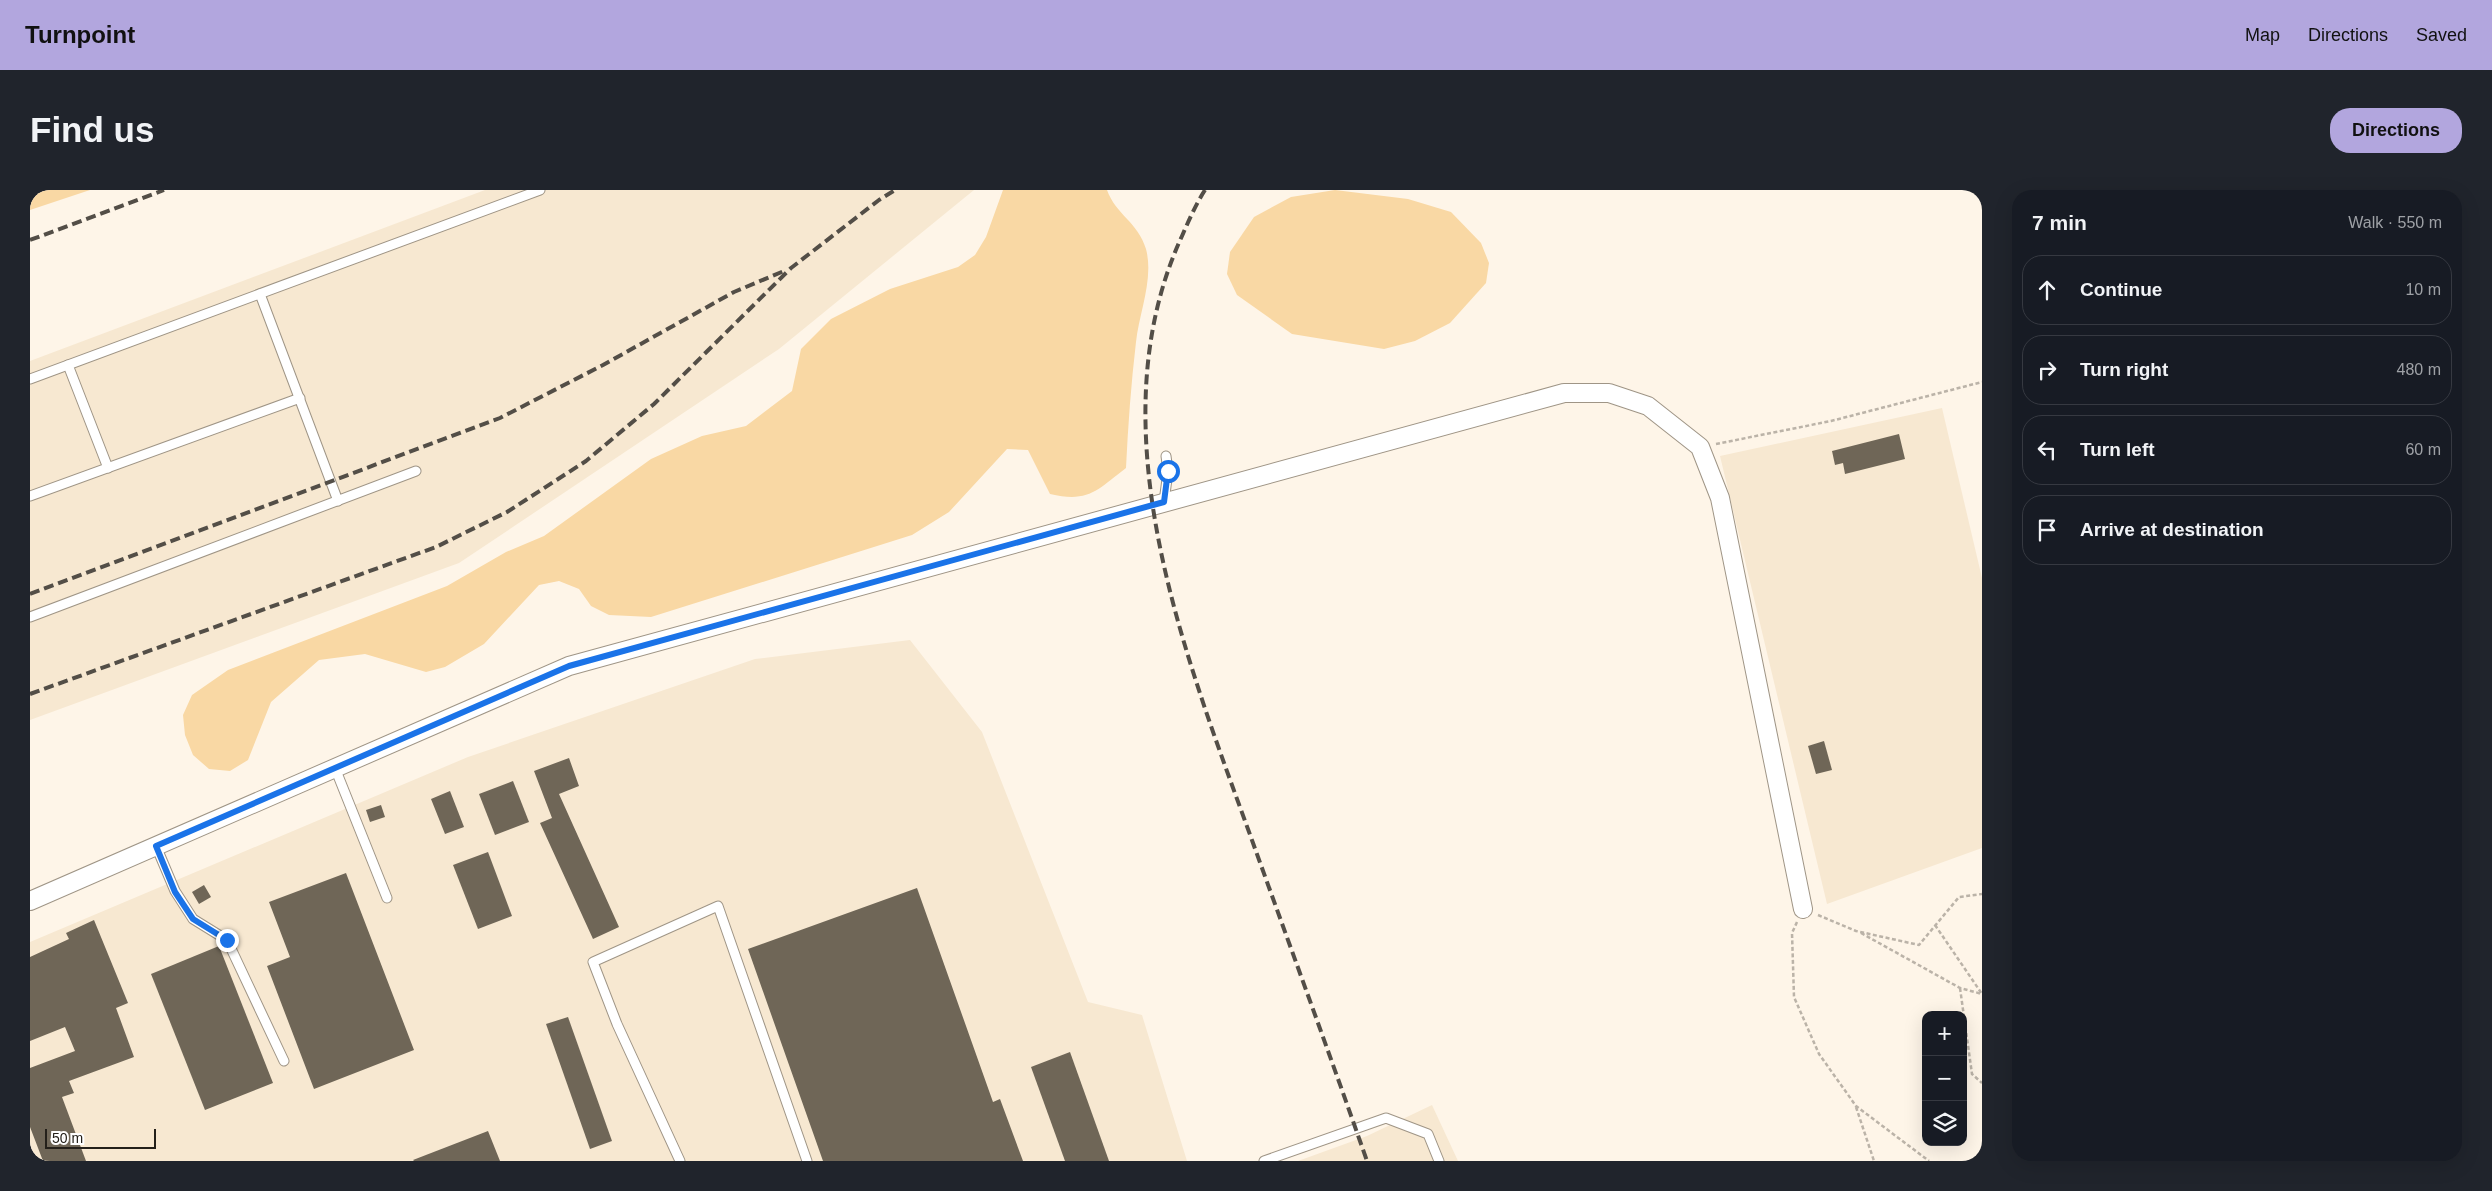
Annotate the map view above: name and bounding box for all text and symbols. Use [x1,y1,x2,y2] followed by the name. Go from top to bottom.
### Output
[25,21,135,48] text: Turnpoint
[2245,25,2280,45] text: Map
[2308,25,2388,45] text: Directions
[2416,25,2467,45] text: Saved
[2330,108,2462,153] button: Directions
[30,110,154,149] text: Find us
[2032,211,2087,234] text: 7 min
[2348,214,2442,231] text: Walk · 550 m
[2033,276,2061,304] icon: ahead
[2080,279,2162,300] text: Continue
[2405,281,2441,298] text: 10 m
[2033,356,2061,384] icon: right
[2080,359,2168,380] text: Turn right
[2397,361,2441,378] text: 480 m
[2033,436,2061,464] icon: left
[2080,439,2155,460] text: Turn left
[2405,441,2441,458] text: 60 m
[1157,460,1180,483] route start
[2033,516,2061,544] icon: arrive
[2080,519,2264,540] text: Arrive at destination
[216,929,239,952] route end
[1922,1011,1967,1146] map controls
[1922,1011,1967,1056] button: +
[1922,1056,1967,1101] button: −
[1922,1101,1967,1146] button: layers
[45,1126,156,1149] scale bar
[52,1130,83,1146] text: 50 m

